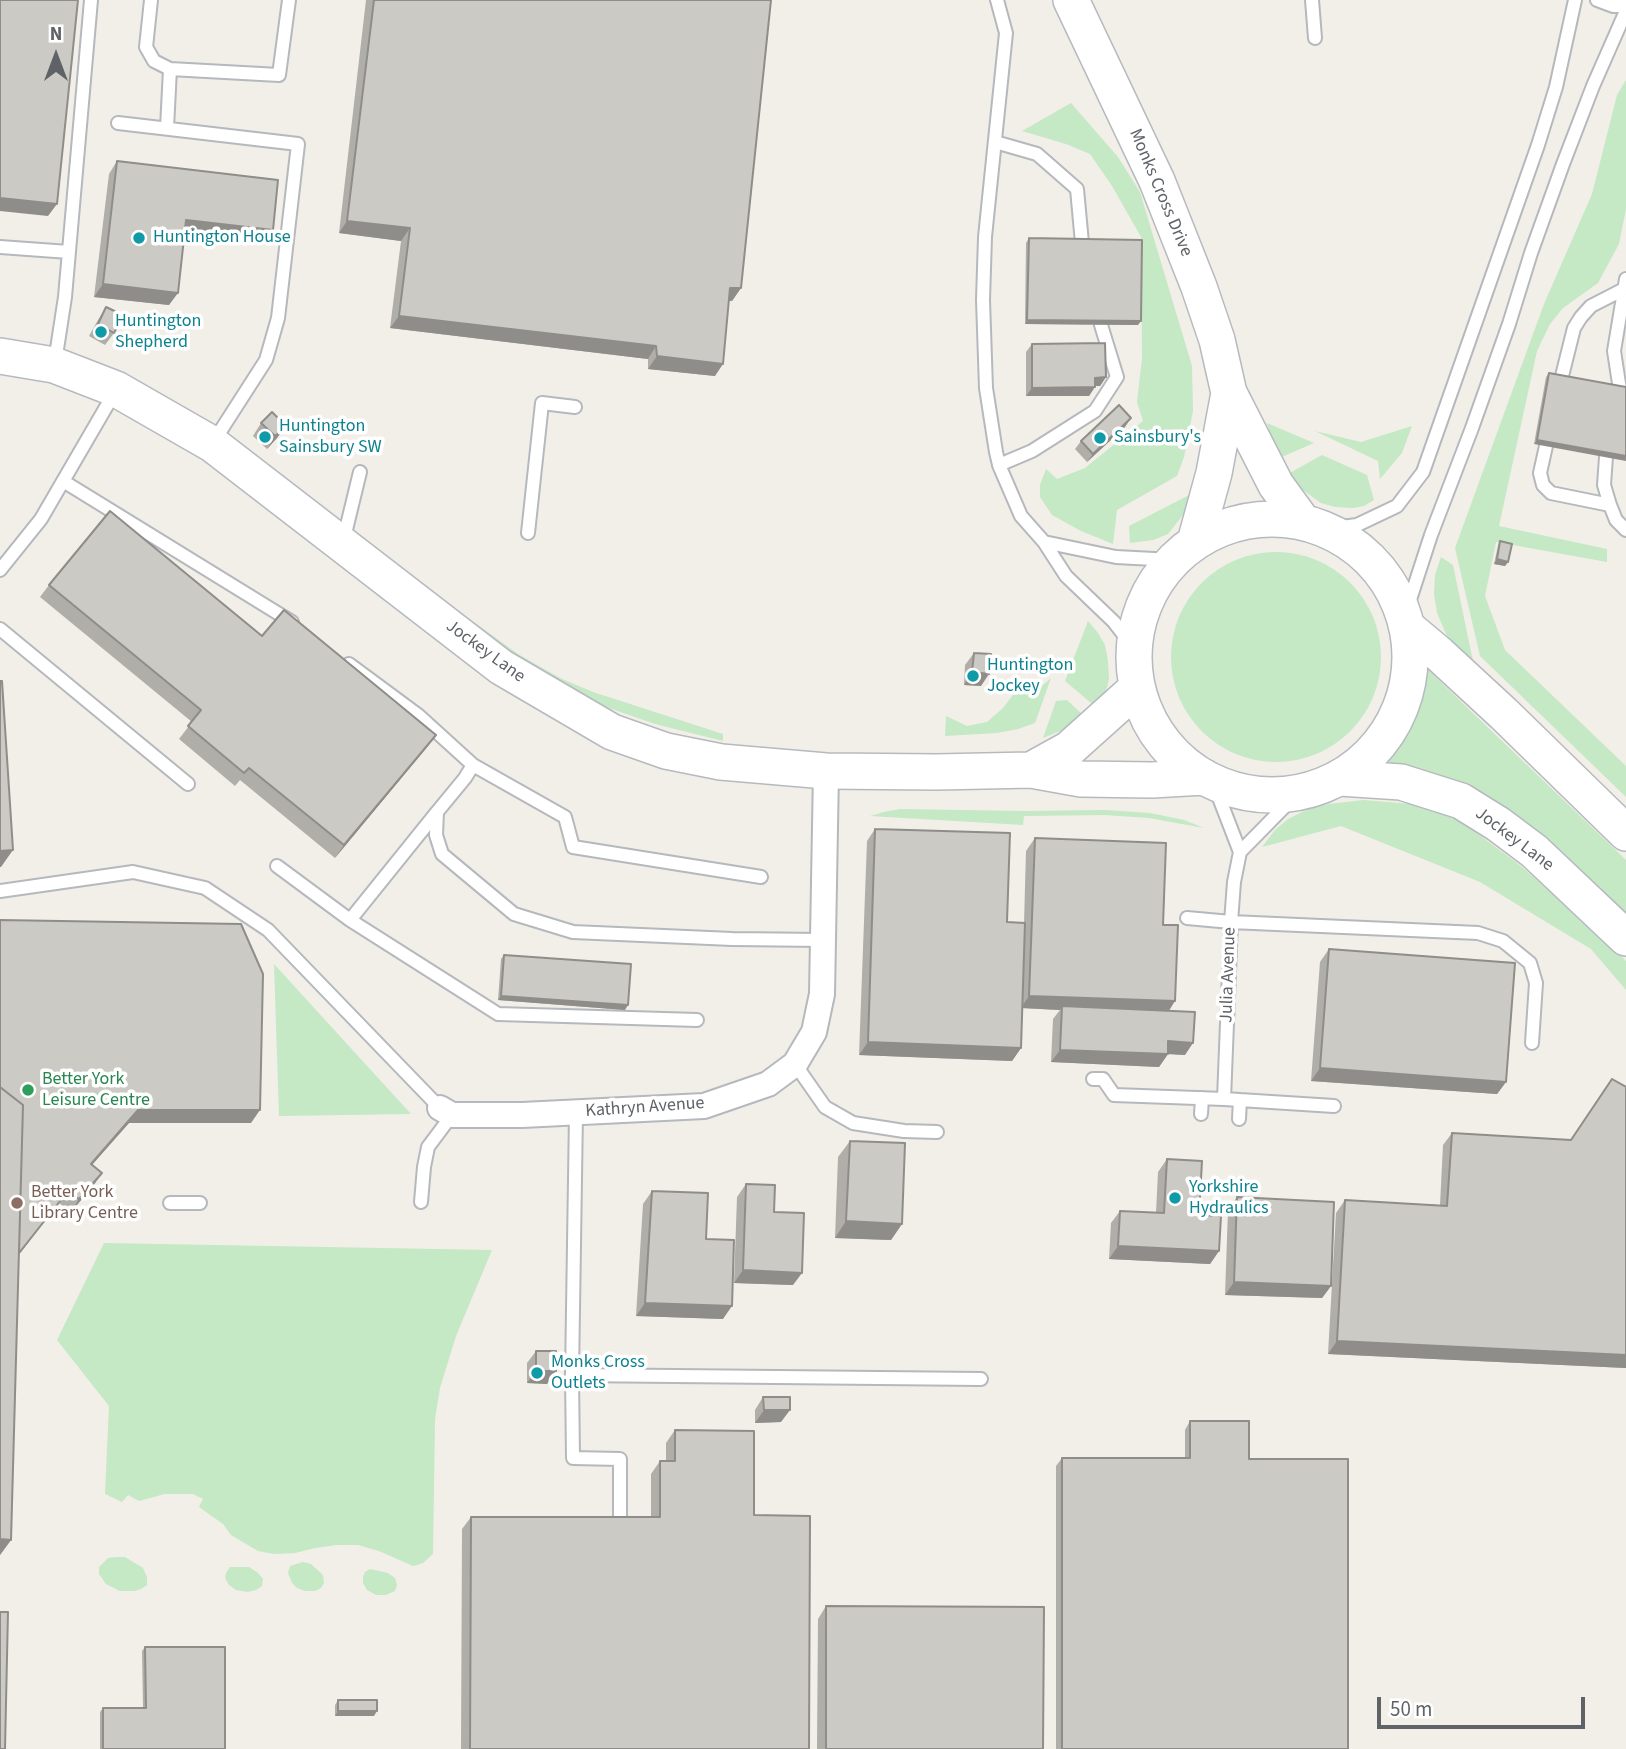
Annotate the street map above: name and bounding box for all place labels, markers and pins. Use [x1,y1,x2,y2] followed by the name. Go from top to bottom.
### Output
[153,227,291,249] place label: Huntington House
[131,230,147,246] marker: Huntington House
[115,311,201,354] place label: Huntington Shepherd
[93,324,109,340] marker: Huntington Shepherd
[279,416,382,458] place label: Huntington Sainsbury SW
[1114,427,1201,449] place label: Sainsbury's
[257,429,273,445] marker: Huntington Sainsbury SW
[1092,430,1108,446] marker: Sainsbury's
[987,655,1073,698] place label: Huntington Jockey
[965,668,981,684] marker: Huntington Jockey
[42,1069,150,1112] place label: Better York Leisure Centre
[20,1082,36,1098] marker: Better York Leisure Centre
[1189,1177,1269,1220] place label: Yorkshire Hydraulics
[31,1182,138,1224] place label: Better York Library Centre
[1167,1190,1183,1206] marker: Yorkshire Hydraulics
[9,1195,25,1211] marker: Better York Library Centre
[551,1352,645,1394] place label: Monks Cross Outlets
[529,1365,545,1381] marker: Monks Cross Outlets

